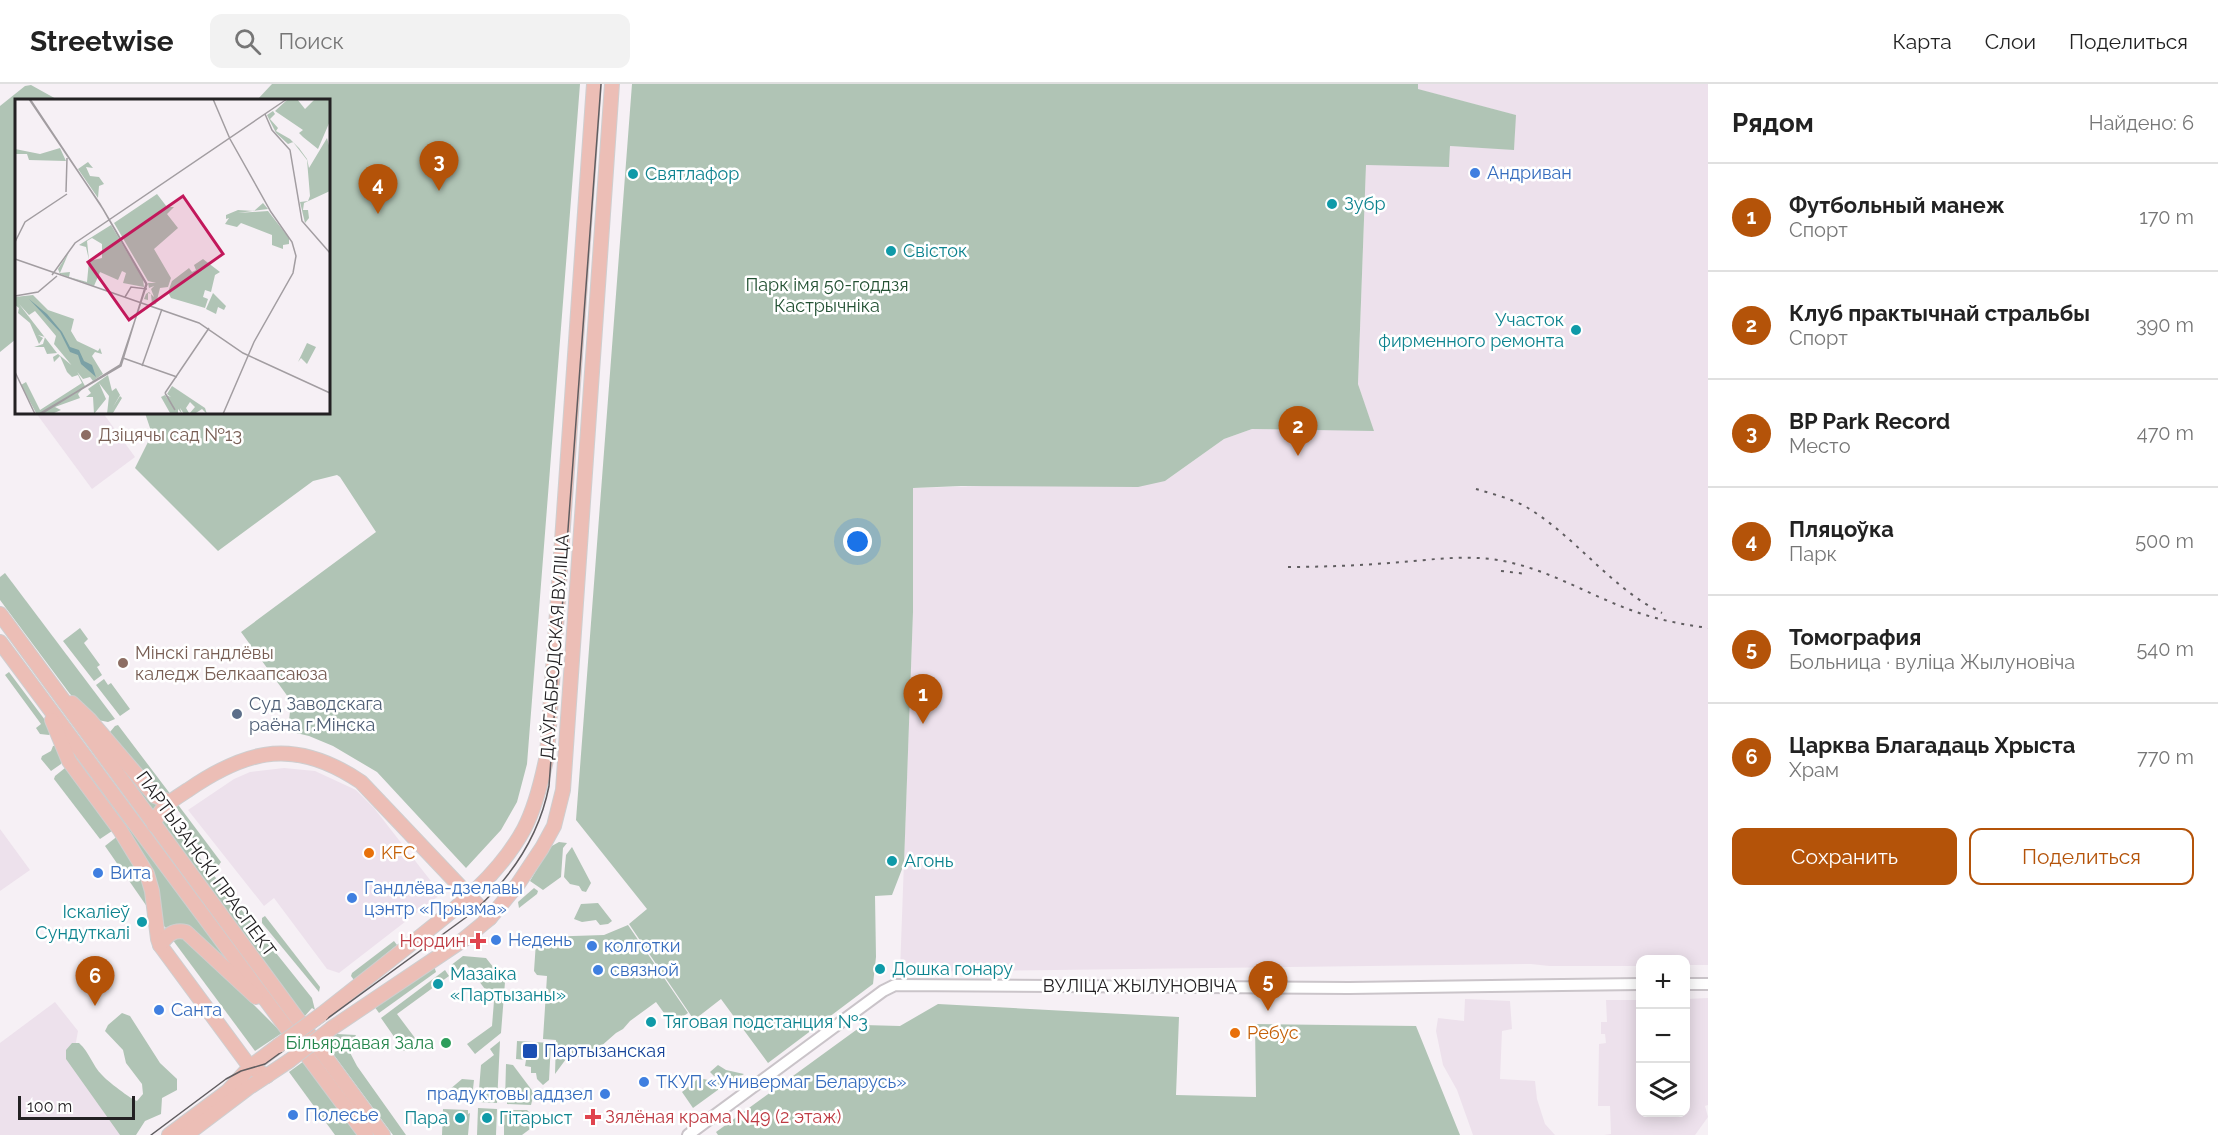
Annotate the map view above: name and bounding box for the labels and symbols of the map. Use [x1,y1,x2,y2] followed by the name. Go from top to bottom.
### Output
[15,99,330,414] inset map
[420,141,458,191] pin: 3
[1487,162,1572,183] place label: Андриван
[645,163,739,184] place label: Святлафор
[358,164,398,214] pin: 4
[1468,166,1482,180] marker: Андриван
[626,167,640,181] marker: Святлафор
[1344,193,1386,214] place label: Зубр
[1325,197,1339,211] marker: Зубр
[903,240,967,261] place label: Свісток
[884,244,898,258] marker: Свісток
[745,274,909,316] park label: Парк імя 50-годдзя Кастрычніка
[1378,309,1564,351] place label: Участок фирменного ремонта
[1569,323,1583,337] marker: Участок фирменного ремонта
[1278,406,1318,456] pin: 2
[98,424,242,445] place label: Дзіцячы сад №13
[79,428,93,442] marker: Дзіцячы сад №13
[843,527,872,556] your location
[536,533,573,760] street label: ДАЎГАБРОДСКАЯ ВУЛІЦА
[135,642,328,684] place label: Мінскі гандлёвы каледж Белкаапсаюза
[116,656,130,670] marker: Мінскі гандлёвы каледж Белкаапсаюза
[904,674,942,724] pin: 1
[249,693,383,735] place label: Суд Заводскага раёна г.Мінска
[230,707,244,721] marker: Суд Заводскага раёна г.Мінска
[132,767,281,960] street label: ПАРТЫЗАНСКІ ПРАСПЕКТ
[381,842,415,863] place label: KFC
[362,846,376,860] marker: KFC
[904,850,954,871] place label: Агонь
[885,854,899,868] marker: Агонь
[110,862,151,883] place label: Вита
[91,866,105,880] marker: Вита
[364,877,523,919] place label: Гандлёва-дзелавы цэнтр «Прызма»
[345,891,359,905] marker: Гандлёва-дзелавы цэнтр «Прызма»
[35,901,130,943] place label: Іскаліеў Сундуткалі
[135,915,149,929] marker: Іскаліеў Сундуткалі
[508,929,572,950] place label: Недень
[399,930,466,951] place label: Нордин
[489,933,503,947] marker: Недень
[471,934,485,948] marker: Нордин
[604,935,680,956] place label: колготки
[585,939,599,953] marker: колготки
[76,956,115,1006] pin: 6
[892,958,1013,979] place label: Дошка гонару
[610,959,679,980] place label: связной
[873,962,887,976] marker: Дошка гонару
[1248,962,1288,1011] pin: 5
[450,963,566,1005] place label: Мазаіка «Партызаны»
[591,963,605,977] marker: связной
[1043,975,1237,996] street label: ВУЛІЦА ЖЫЛУНОВІЧА
[431,977,445,991] marker: Мазаіка «Партызаны»
[171,999,222,1020] place label: Санта
[152,1003,166,1017] marker: Санта
[663,1011,868,1032] place label: Тяговая подстанция №3
[644,1015,658,1029] marker: Тяговая подстанция №3
[1247,1022,1299,1043] place label: Ребус
[1228,1026,1242,1040] marker: Ребус
[286,1032,434,1053] place label: Більярдавая Зала
[439,1036,453,1050] marker: Більярдавая Зала
[544,1040,665,1061] place label: Партызанская
[521,1042,539,1060] marker: Партызанская
[656,1071,907,1092] place label: ТКУП «Универмаг Беларусь»
[637,1075,651,1089] marker: ТКУП «Универмаг Беларусь»
[427,1083,593,1104] place label: прадуктовы аддзел
[598,1087,612,1101] marker: прадуктовы аддзел
[18,1093,135,1120] scale bar
[305,1104,379,1125] place label: Полесье
[605,1106,842,1127] place label: Зялёная крама N49 (2 этаж)
[404,1107,448,1128] place label: Пара
[499,1107,573,1128] place label: Гітарыст
[286,1108,300,1122] marker: Полесье
[586,1110,600,1124] marker: Зялёная крама N49 (2 этаж)
[453,1111,467,1125] marker: Пара
[480,1111,494,1125] marker: Гітарыст

